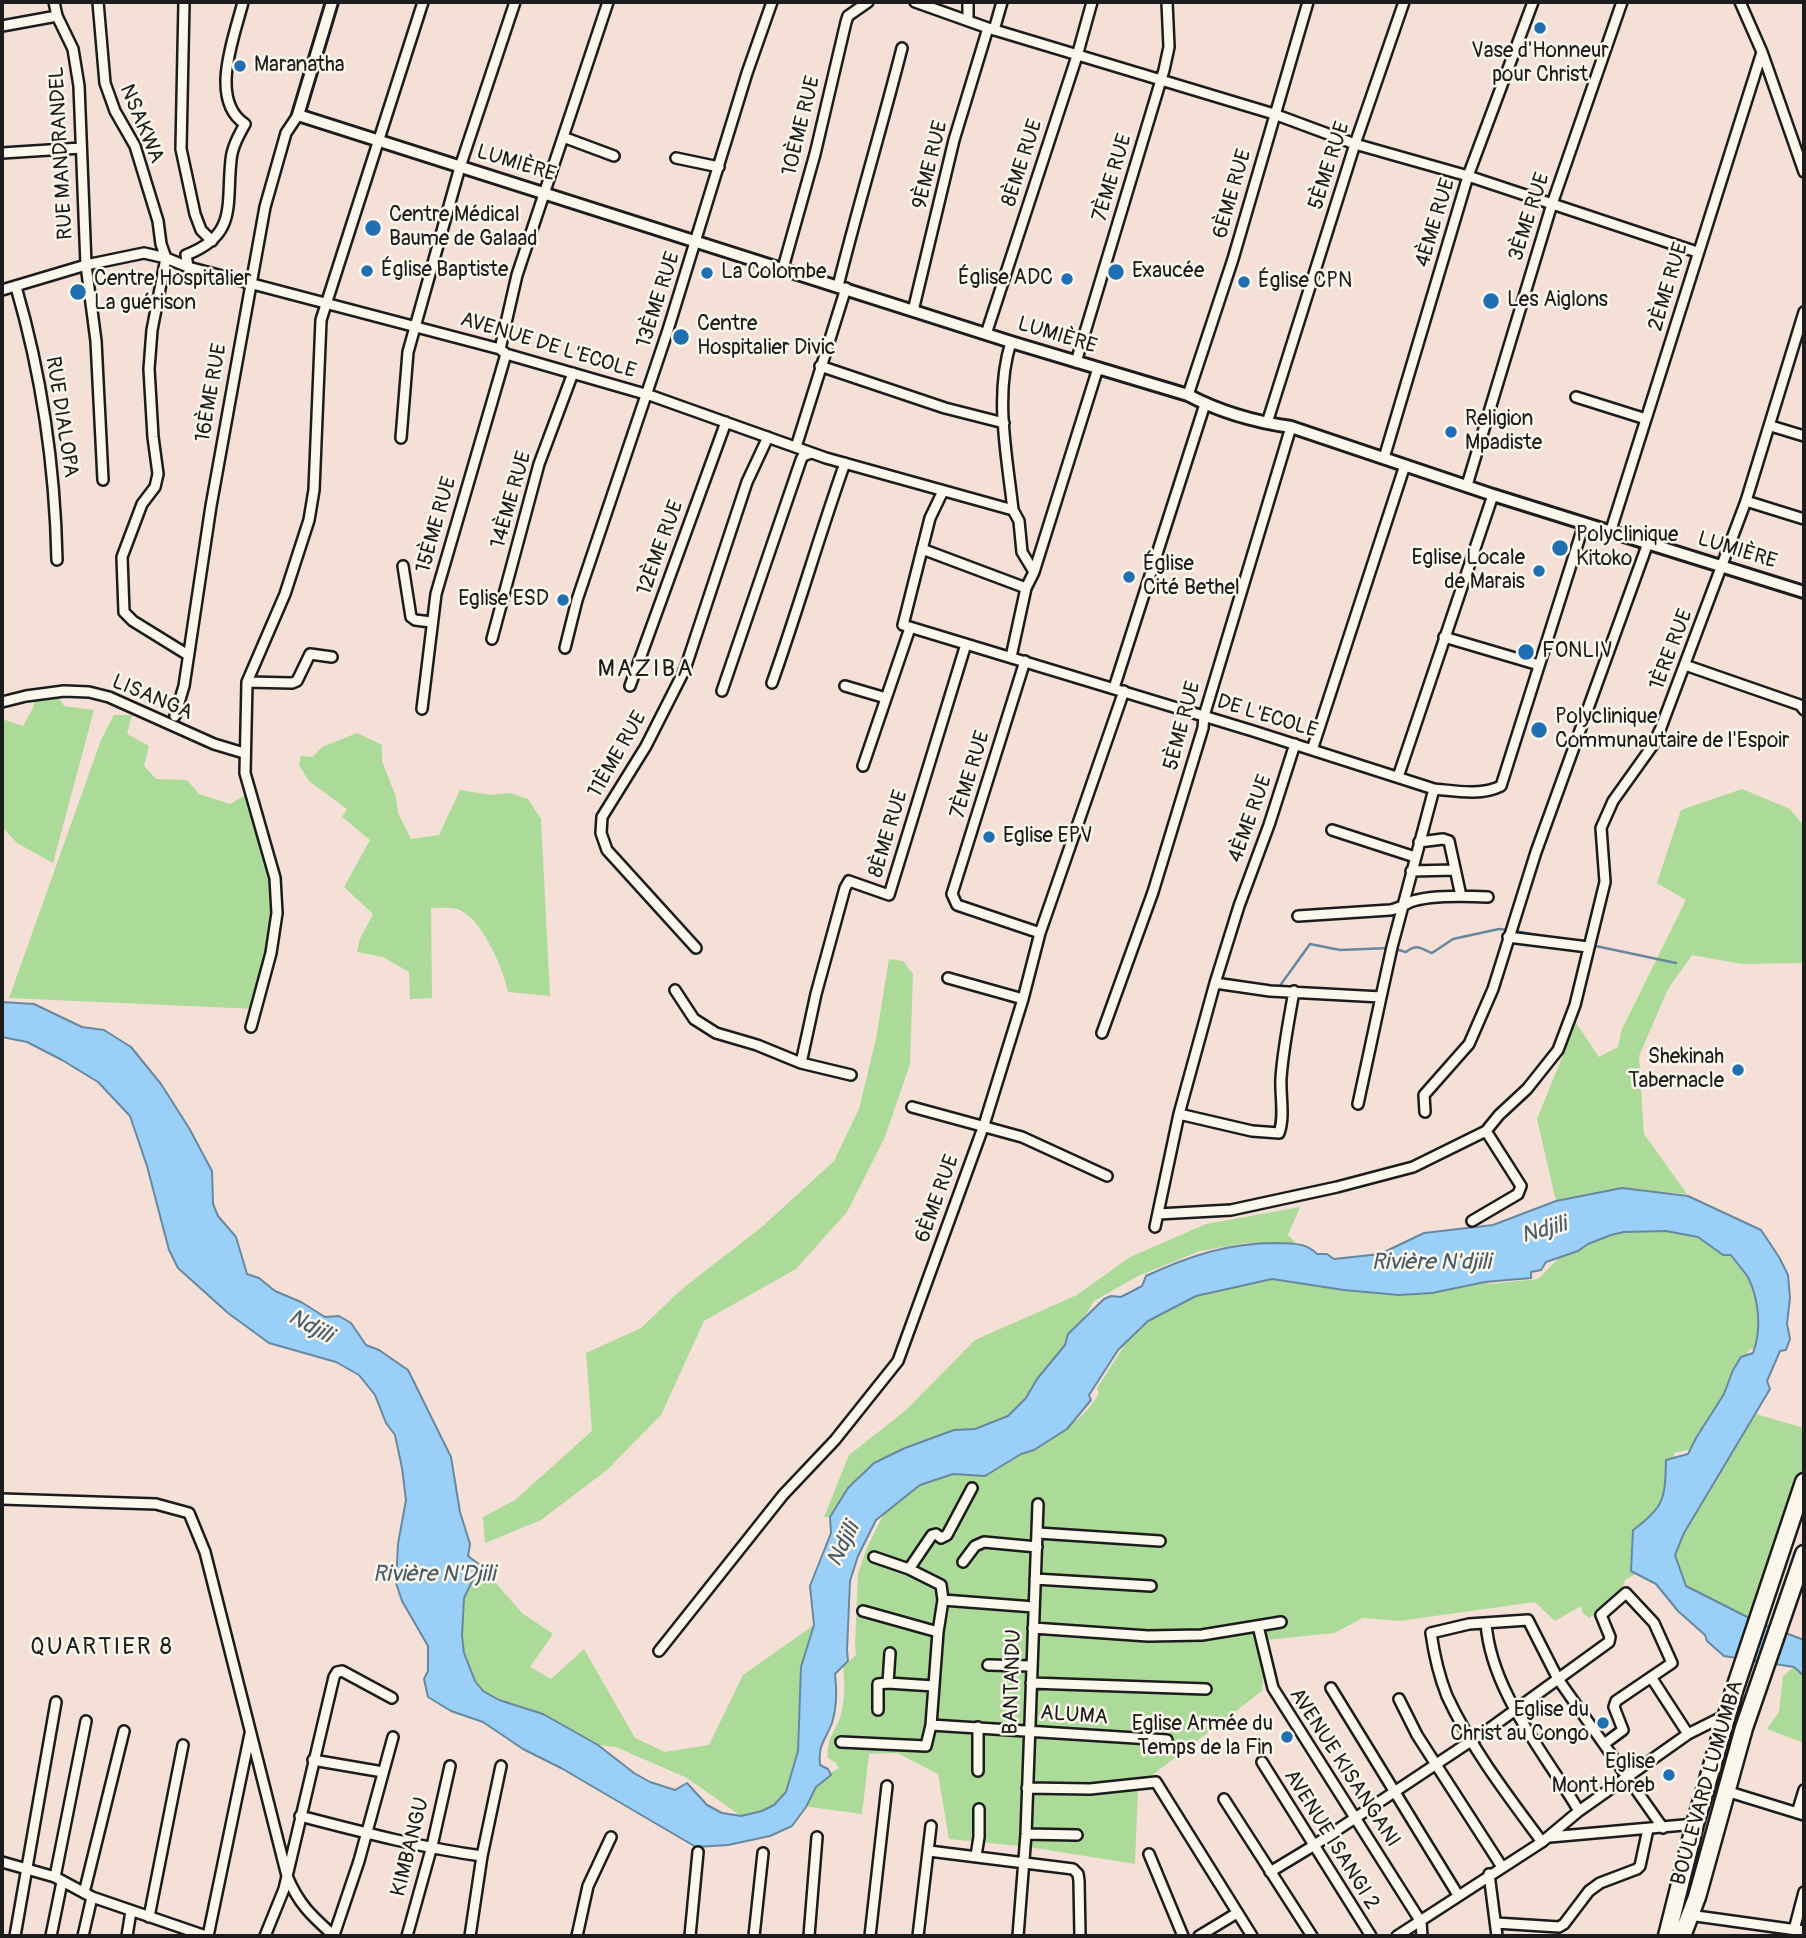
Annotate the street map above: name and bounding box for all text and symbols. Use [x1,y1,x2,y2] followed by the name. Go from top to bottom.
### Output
[1532,20,1548,36] marker: Vase d'Honneur pour Christ
[1471,39,1609,89] place label: Vase d'Honneur pour Christ
[254,53,345,79] place label: Maranatha
[232,58,248,74] marker: Maranatha
[45,66,79,240] street label: RUE MANDRANDEL
[777,74,827,178] street label: 10ÈME RUE
[113,81,169,167] street label: NSAKWA
[997,116,1049,210] street label: 8ÈME RUE
[908,118,954,212] street label: 9ÈME RUE
[1304,119,1356,213] street label: 5ÈME RUE
[1088,131,1138,225] street label: 7ÈME RUE
[473,140,559,188] street label: LUMIÈRE
[1208,147,1258,241] street label: 6ÈME RUE
[1504,170,1556,264] street label: 3ÈME RUE
[1411,176,1461,270] street label: 4ÈME RUE
[389,203,538,253] place label: Centre Médical Baume de Galaad
[363,218,383,238] marker: Centre Médical Baume de Galaad
[1644,240,1694,334] street label: 2ÈME RUE
[632,249,686,351] street label: 13ÈME RUE
[381,258,508,284] place label: Église Baptiste
[1132,259,1204,285] place label: Exaucée
[721,260,826,286] place label: La Colombe
[1106,262,1126,282] marker: Exaucée
[359,263,375,279] marker: Église Baptiste
[699,265,715,281] marker: La Colombe
[958,266,1053,292] place label: Église ADC
[94,267,251,317] place label: Centre Hospitalier La guérison
[1258,269,1352,295] place label: Église CPN
[1059,271,1075,287] marker: Église ADC
[1236,274,1252,290] marker: Église CPN
[68,282,88,302] marker: Centre Hospitalier La guérison
[1507,288,1608,314] place label: Les Aiglons
[1481,291,1501,311] marker: Les Aiglons
[457,307,639,385] street label: AVENUE DE L'ECOLE
[697,312,835,362] place label: Centre Hospitalier Divic
[1014,312,1100,360] street label: LUMIÈRE
[671,327,691,347] marker: Centre Hospitalier Divic
[191,342,233,444] street label: 16ÈME RUE
[39,355,83,479] street label: RUE DIALOPA
[1465,407,1542,457] place label: Religion Mpadiste
[1443,424,1459,440] marker: Religion Mpadiste
[486,449,538,551] street label: 14ÈME RUE
[411,474,463,576] street label: 15ÈME RUE
[632,497,690,599] street label: 12ÈME RUE
[1576,523,1678,573] place label: Polyclinique Kitoko
[1694,527,1780,575] street label: LUMIÈRE
[1550,538,1570,558] marker: Polyclinique Kitoko
[1412,546,1525,596] place label: Eglise Locale de Marais
[1143,552,1240,602] place label: Église Cité Bethel
[1531,563,1547,579] marker: Eglise Locale de Marais
[1121,569,1137,585] marker: Église Cité Bethel
[458,587,549,613] place label: Eglise ESD
[555,592,571,608] marker: Eglise ESD
[1645,606,1699,694] street label: 1ÈRE RUE
[1542,639,1613,665] place label: FONLIV
[1516,642,1536,662] marker: FONLIV
[598,656,694,684] district label: MAZIBA
[108,670,196,726] street label: LISANGA
[1159,679,1207,773] street label: 5ÈME RUE
[1214,690,1320,744] street label: DE L'ECOLE
[1555,705,1790,755] place label: Polyclinique Communautaire de l'Espoir
[583,707,653,803] street label: 11ÈME RUE
[1529,720,1549,740] marker: Polyclinique Communautaire de l'Espoir
[946,728,996,822] street label: 7ÈME RUE
[1224,772,1278,866] street label: 4ÈME RUE
[864,787,914,881] street label: 8ÈME RUE
[1003,824,1093,850] place label: Eglise EPV
[981,829,997,845] marker: Eglise EPV
[1628,1045,1724,1095] place label: Shekinah Tabernacle
[1730,1062,1746,1078] marker: Shekinah Tabernacle
[911,1152,965,1246] street label: 6ÈME RUE
[1518,1211,1570,1251] water label: Ndjili
[1371,1249,1491,1277] water label: Rivière N'djili
[283,1304,337,1350] water label: Ndjili
[822,1518,866,1572] water label: Ndjili
[373,1561,495,1589] water label: Rivière N'Djili
[999,1629,1027,1735] street label: BANTANDU
[31,1634,173,1662] district label: QUARTIER 8
[1667,1678,1749,1888] street label: BOULEVARD LUMUMBA
[1283,1684,1405,1852] street label: AVENUE KISANGANI
[1450,1698,1589,1748] place label: Eglise du Christ au Congo
[1039,1701,1109,1731] street label: ALUMA
[1132,1712,1273,1762] place label: Eglise Armée du Temps de la Fin
[1595,1715,1611,1731] marker: Eglise du Christ au Congo
[1279,1729,1295,1745] marker: Eglise Armée du Temps de la Fin
[1552,1750,1655,1800] place label: Eglise Mont Horeb
[1278,1765,1384,1915] street label: AVENUE ISANGI 2
[1661,1767,1677,1783] marker: Eglise Mont Horeb
[387,1795,435,1899] street label: KIMBANGU

